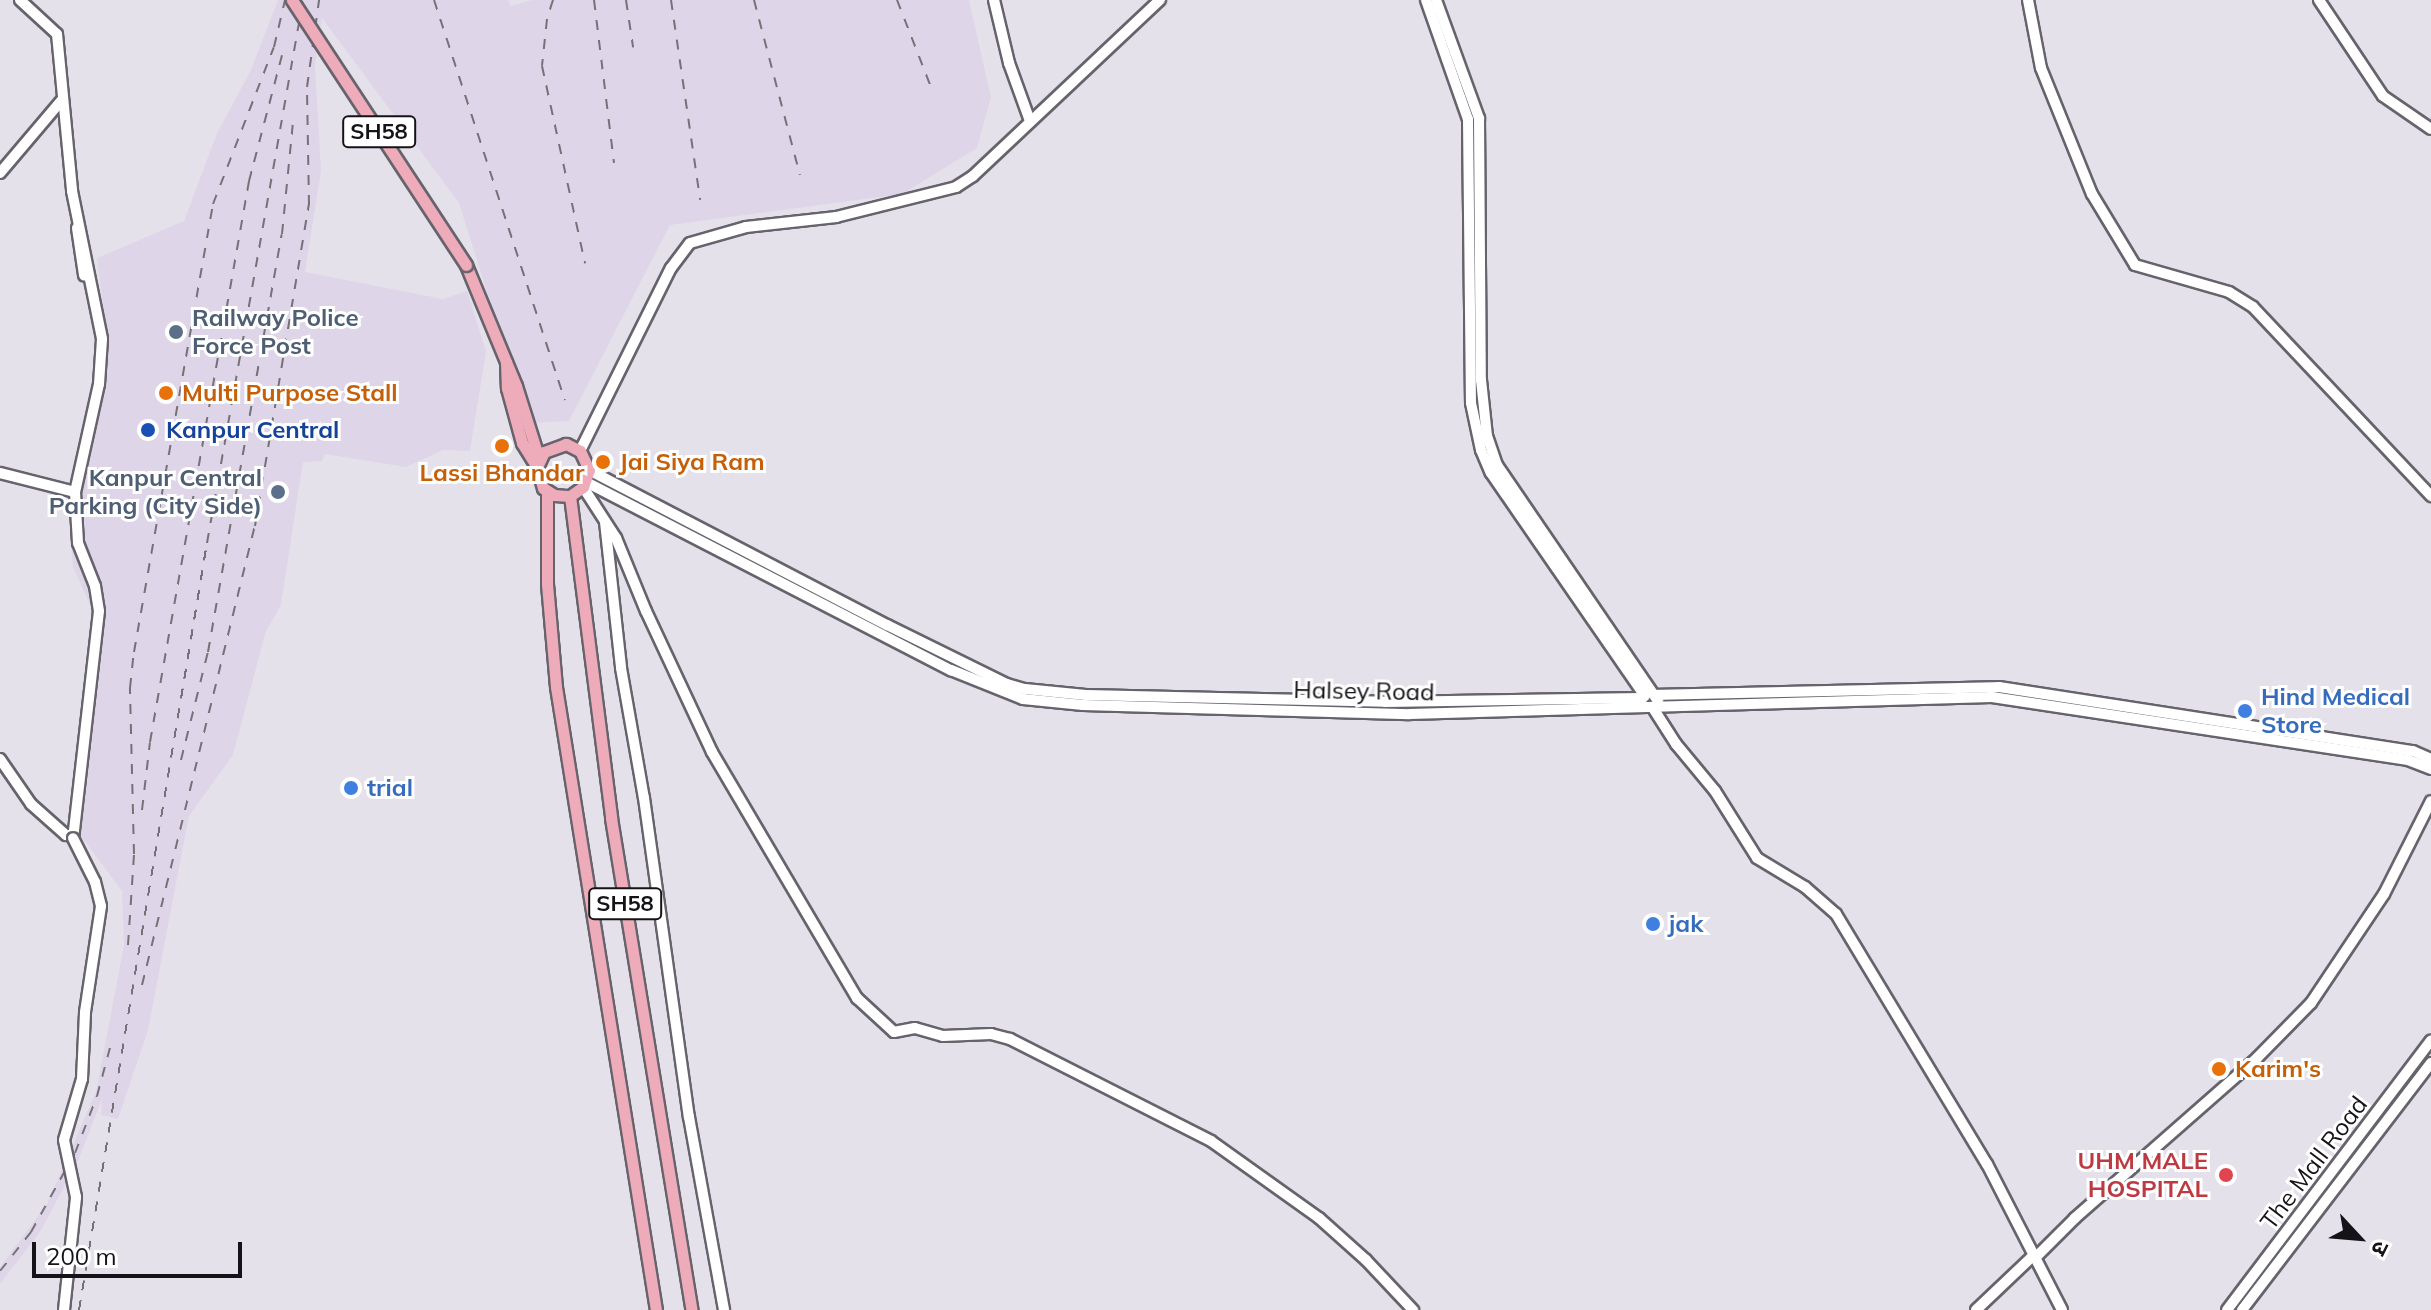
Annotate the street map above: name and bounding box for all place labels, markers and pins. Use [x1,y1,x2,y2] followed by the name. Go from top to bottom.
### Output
[192,304,359,360] place label: Railway Police Force Post
[167,323,185,341] marker: Railway Police Force Post
[182,379,398,407] place label: Multi Purpose Stall
[157,384,175,402] marker: Multi Purpose Stall
[166,416,339,444] place label: Kanpur Central
[137,419,159,441] marker: Kanpur Central
[493,437,511,455] marker: Lassi Bhandar
[619,448,765,476] place label: Jai Siya Ram
[594,453,612,471] marker: Jai Siya Ram
[420,459,584,487] place label: Lassi Bhandar
[49,464,262,520] place label: Kanpur Central Parking (City Side)
[269,483,287,501] marker: Kanpur Central Parking (City Side)
[2261,683,2410,739] place label: Hind Medical Store
[2236,702,2254,720] marker: Hind Medical Store
[367,774,413,802] place label: trial
[342,779,360,797] marker: trial
[1669,910,1703,938] place label: jak
[1644,915,1662,933] marker: jak
[2235,1055,2321,1083] place label: Karim's
[2210,1060,2228,1078] marker: Karim's
[2078,1147,2208,1203] place label: UHM MALE HOSPITAL
[2215,1164,2237,1186] marker: UHM MALE HOSPITAL

